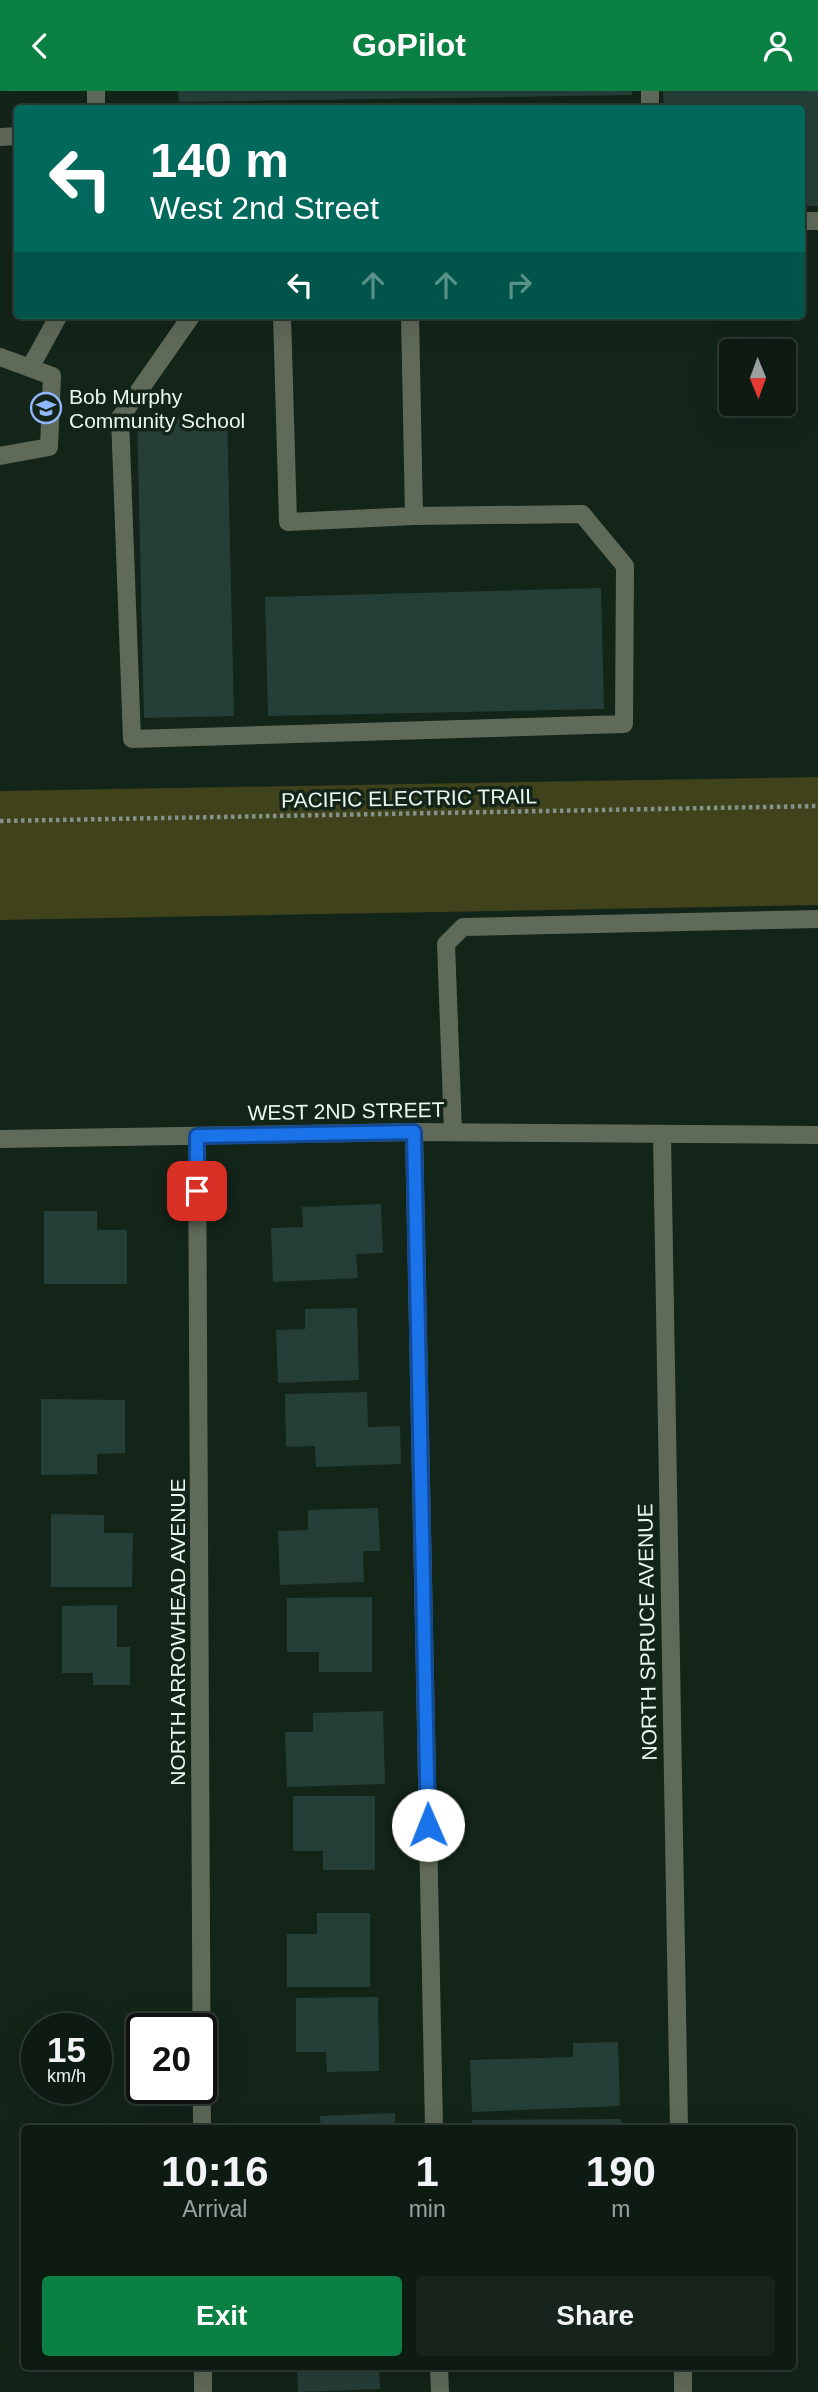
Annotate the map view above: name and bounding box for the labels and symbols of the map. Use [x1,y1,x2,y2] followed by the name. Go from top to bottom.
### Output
[719,339,796,417] north arrow
[69,385,245,432] place label: Bob Murphy Community School
[29,391,63,425] school or university icon: Bob Murphy Community School
[281,784,537,812] street label: PACIFIC ELECTRIC TRAIL
[247,1098,445,1124] street label: WEST 2ND STREET
[167,1161,227,1221] pin
[166,1478,189,1786] street label: NORTH ARROWHEAD AVENUE
[633,1503,661,1761] street label: NORTH SPRUCE AVENUE
[391,1788,465,1862] position arrow
[126,2013,217,2104] speed limit sign: 20

